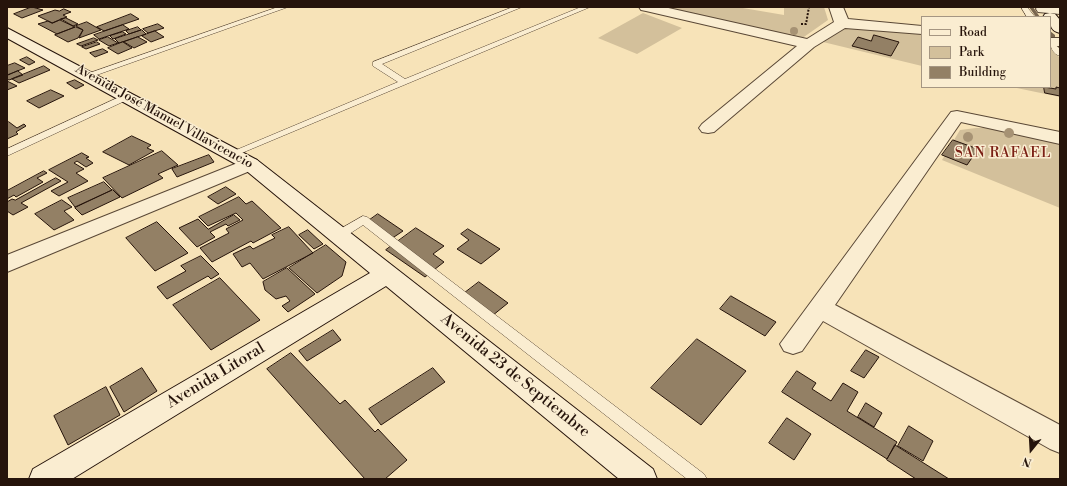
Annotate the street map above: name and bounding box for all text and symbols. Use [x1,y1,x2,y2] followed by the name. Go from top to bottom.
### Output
[921,16,1051,88] legend
[959,25,987,40] text: Road
[959,45,984,60] text: Park
[72,62,256,172] street label: Avenida José Manuel Villavicencio
[959,65,1006,80] text: Building
[955,146,1051,162] district label: SAN RAFAEL
[436,310,594,442] street label: Avenida 23 de Septiembre
[163,339,269,413] street label: Avenida Litoral
[1011,430,1051,470] north arrow
[1021,453,1034,469] text: N

